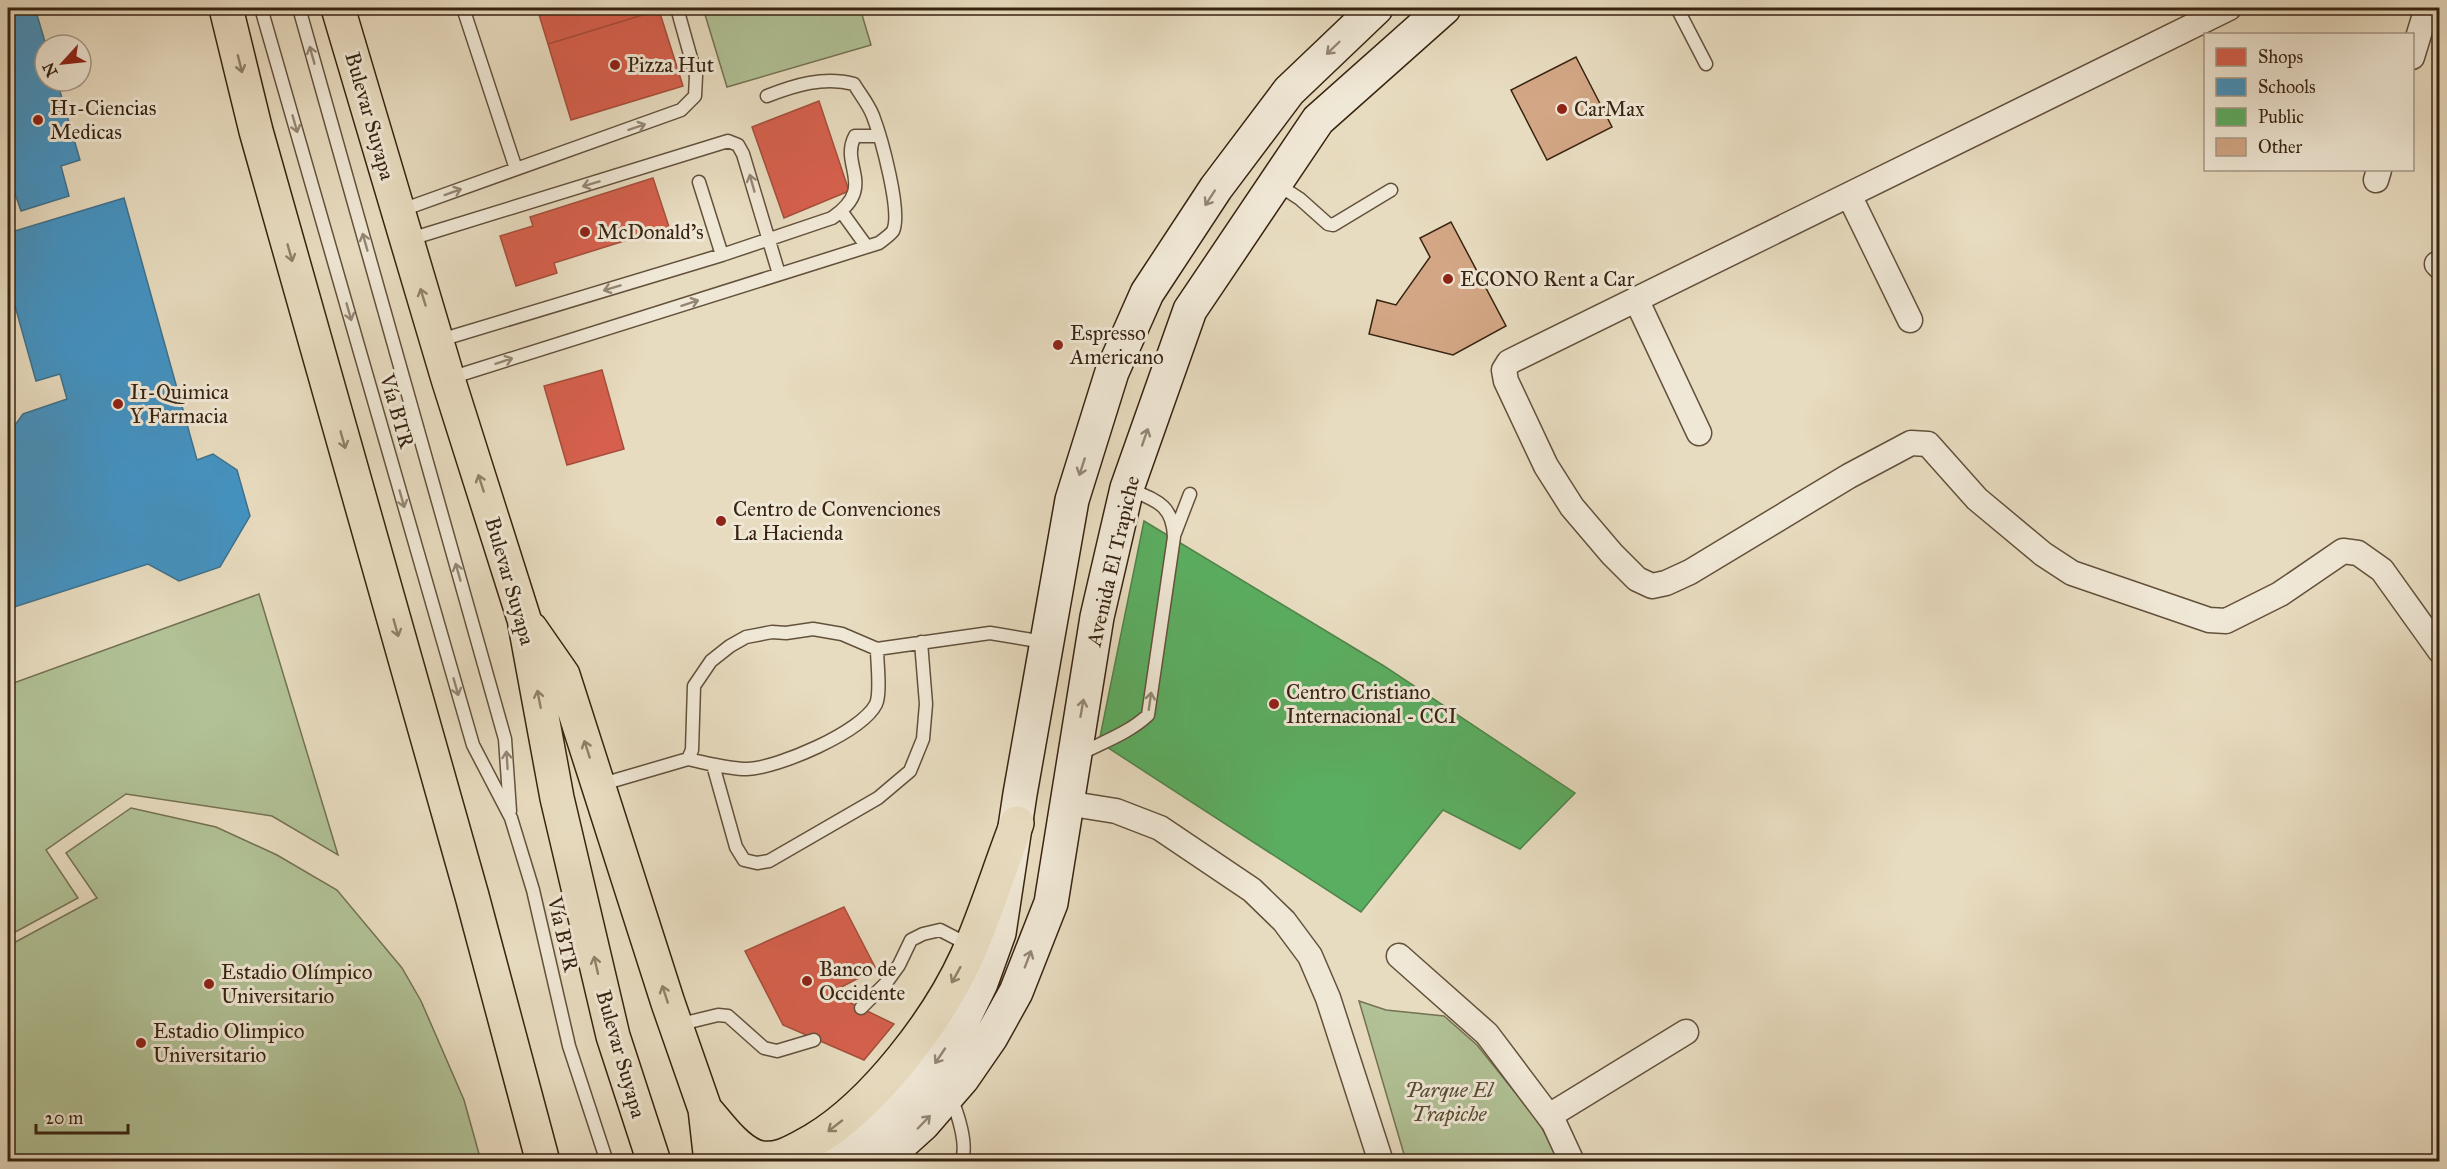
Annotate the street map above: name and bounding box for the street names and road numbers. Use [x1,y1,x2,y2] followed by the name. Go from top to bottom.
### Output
[339,49,401,183] street label: Bulevar Suyapa
[374,370,420,452] street label: Vía BTR
[1081,473,1145,650] street label: Avenida El Trapiche
[479,514,541,648] street label: Bulevar Suyapa
[542,893,585,975] street label: Vía BTR
[590,987,652,1121] street label: Bulevar Suyapa

